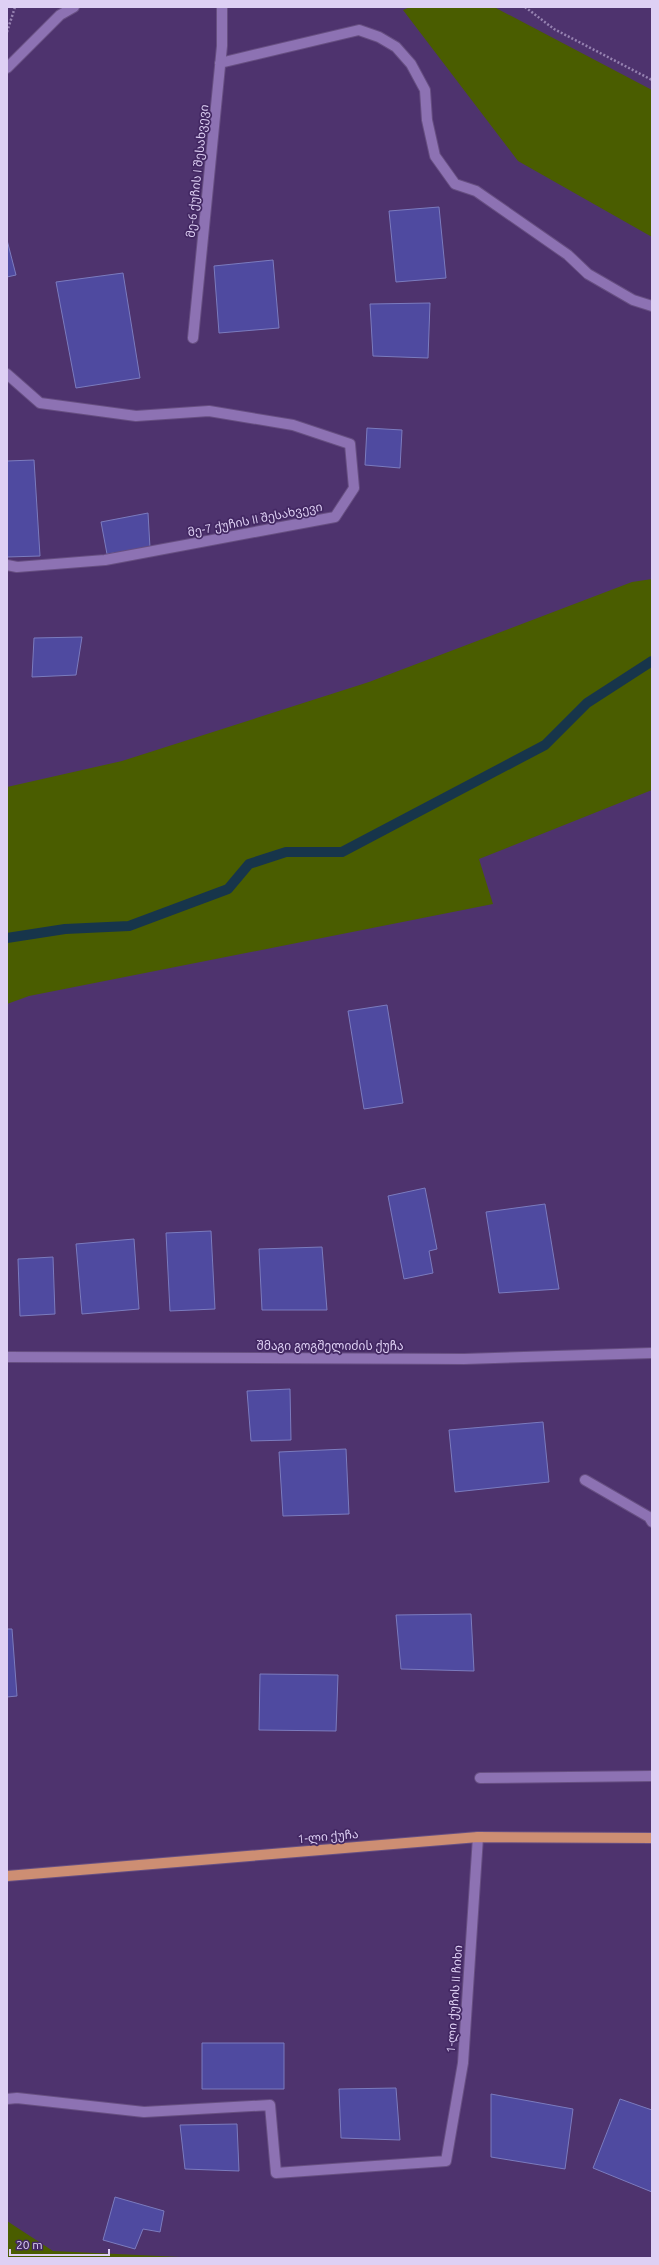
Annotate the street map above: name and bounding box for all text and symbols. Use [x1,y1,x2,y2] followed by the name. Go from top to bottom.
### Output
[184,104,211,238] street label: მე-6 ქუჩის I შესახვევი
[187,500,324,539] street label: მე-7 ქუჩის II შესახვევი
[257,1339,404,1354] street label: შმაგი გოგშელიძის ქუჩა
[297,1827,359,1847] street label: 1-ლი ქუჩა
[444,1944,466,2054] street label: 1-ლი ქუჩის II ჩიხი
[10,2231,109,2257] scale bar
[16,2238,43,2251] text: 20 m

